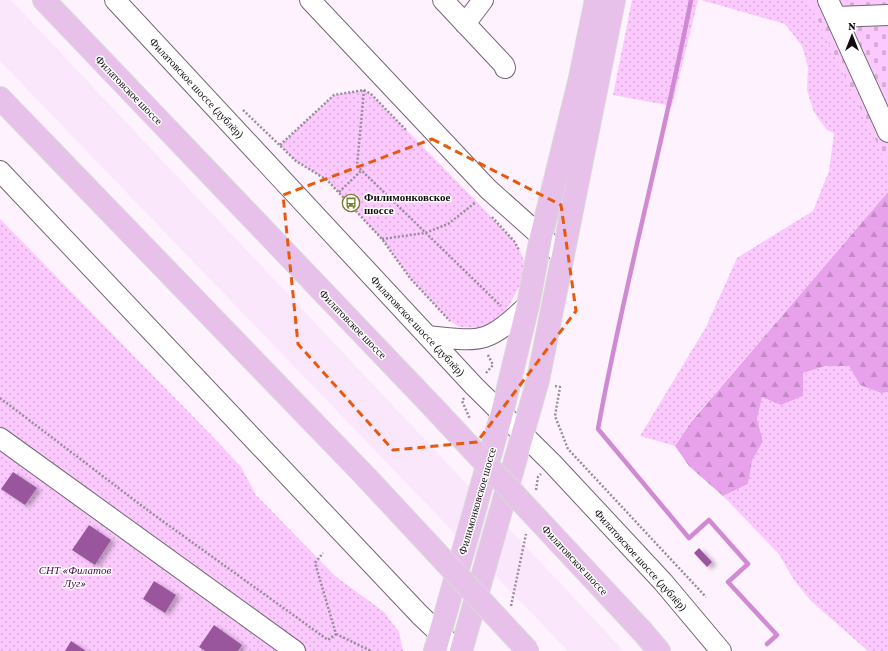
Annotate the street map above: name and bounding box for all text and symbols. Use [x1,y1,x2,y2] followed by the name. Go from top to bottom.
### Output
[832,16,872,56] north arrow
[848,20,856,32] text: N
[146,35,247,141] street label: Филатовское шоссе (дублёр)
[93,53,165,127] street label: Филатовское шоссе
[364,191,451,216] place label: Филимонковское шоссе
[341,193,361,213] bus stop icon: Филимонковское шоссе
[367,273,468,379] street label: Филатовское шоссе (дублёр)
[317,287,389,361] street label: Филатовское шоссе
[456,446,498,556] street label: Филимонковское шоссе
[591,507,690,614] street label: Филатовское шоссе (дублёр)
[540,523,611,598] street label: Филатовское шоссе
[39,564,111,589] park label: СНТ «Филатов Луг»

